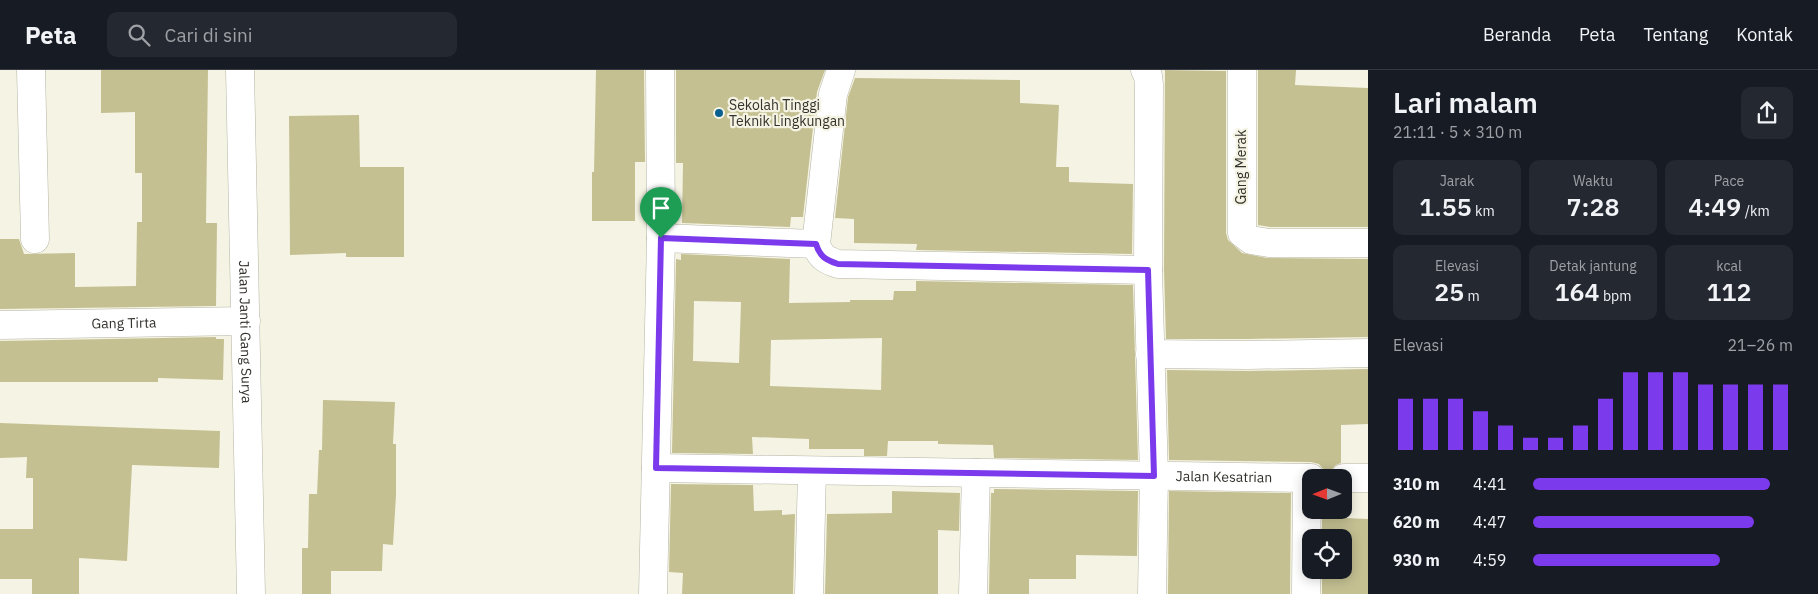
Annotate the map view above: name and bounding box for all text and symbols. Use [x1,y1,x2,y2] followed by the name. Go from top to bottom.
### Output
[107,12,457,57] search box
[25,19,77,51] text: Peta
[125,21,153,49] icon: search
[165,23,253,47] text: Cari di sini
[1483,23,1551,46] text: Beranda
[1579,23,1615,46] text: Peta
[1643,23,1708,46] text: Tentang
[1736,23,1793,46] text: Kontak
[1393,84,1538,121] text: Lari malam
[1741,87,1793,139] button: share
[729,96,845,130] place label: Sekolah Tinggi Teknik Lingkungan
[713,107,725,119] marker: Sekolah Tinggi Teknik Lingkungan
[1393,122,1522,142] text: 21:11 · 5 × 310 m
[1232,129,1250,204] street label: Gang Merak
[1440,172,1474,190] text: Jarak
[1573,172,1613,190] text: Waktu
[1714,172,1744,190] text: Pace
[640,187,682,238] pin
[1419,190,1472,223] text: 1.55
[1567,190,1619,223] text: 7:28
[1688,190,1741,223] text: 4:49
[647,194,675,222] icon: arrive
[1472,202,1495,220] text: km
[1741,202,1770,220] text: /km
[1435,257,1479,275] text: Elevasi
[1549,257,1637,275] text: Detak jantung
[1716,257,1742,275] text: kcal
[235,260,256,404] street label: Jalan Janti Gang Surya
[1434,275,1464,308] text: 25
[1555,275,1600,308] text: 164
[1706,275,1752,308] text: 112
[1464,287,1480,305] text: m
[1600,287,1631,305] text: bpm
[91,313,157,333] street label: Gang Tirta
[1393,335,1443,355] text: Elevasi
[1727,335,1793,355] text: 21–26 m
[1175,467,1272,486] street label: Jalan Kesatrian
[1302,469,1352,519] north arrow
[1302,469,1352,579] map controls
[1393,474,1440,494] text: 310 m
[1473,474,1506,494] text: 4:41
[1393,512,1440,532] text: 620 m
[1473,512,1506,532] text: 4:47
[1302,529,1352,579] button: locate
[1393,550,1440,570] text: 930 m
[1473,550,1506,570] text: 4:59

